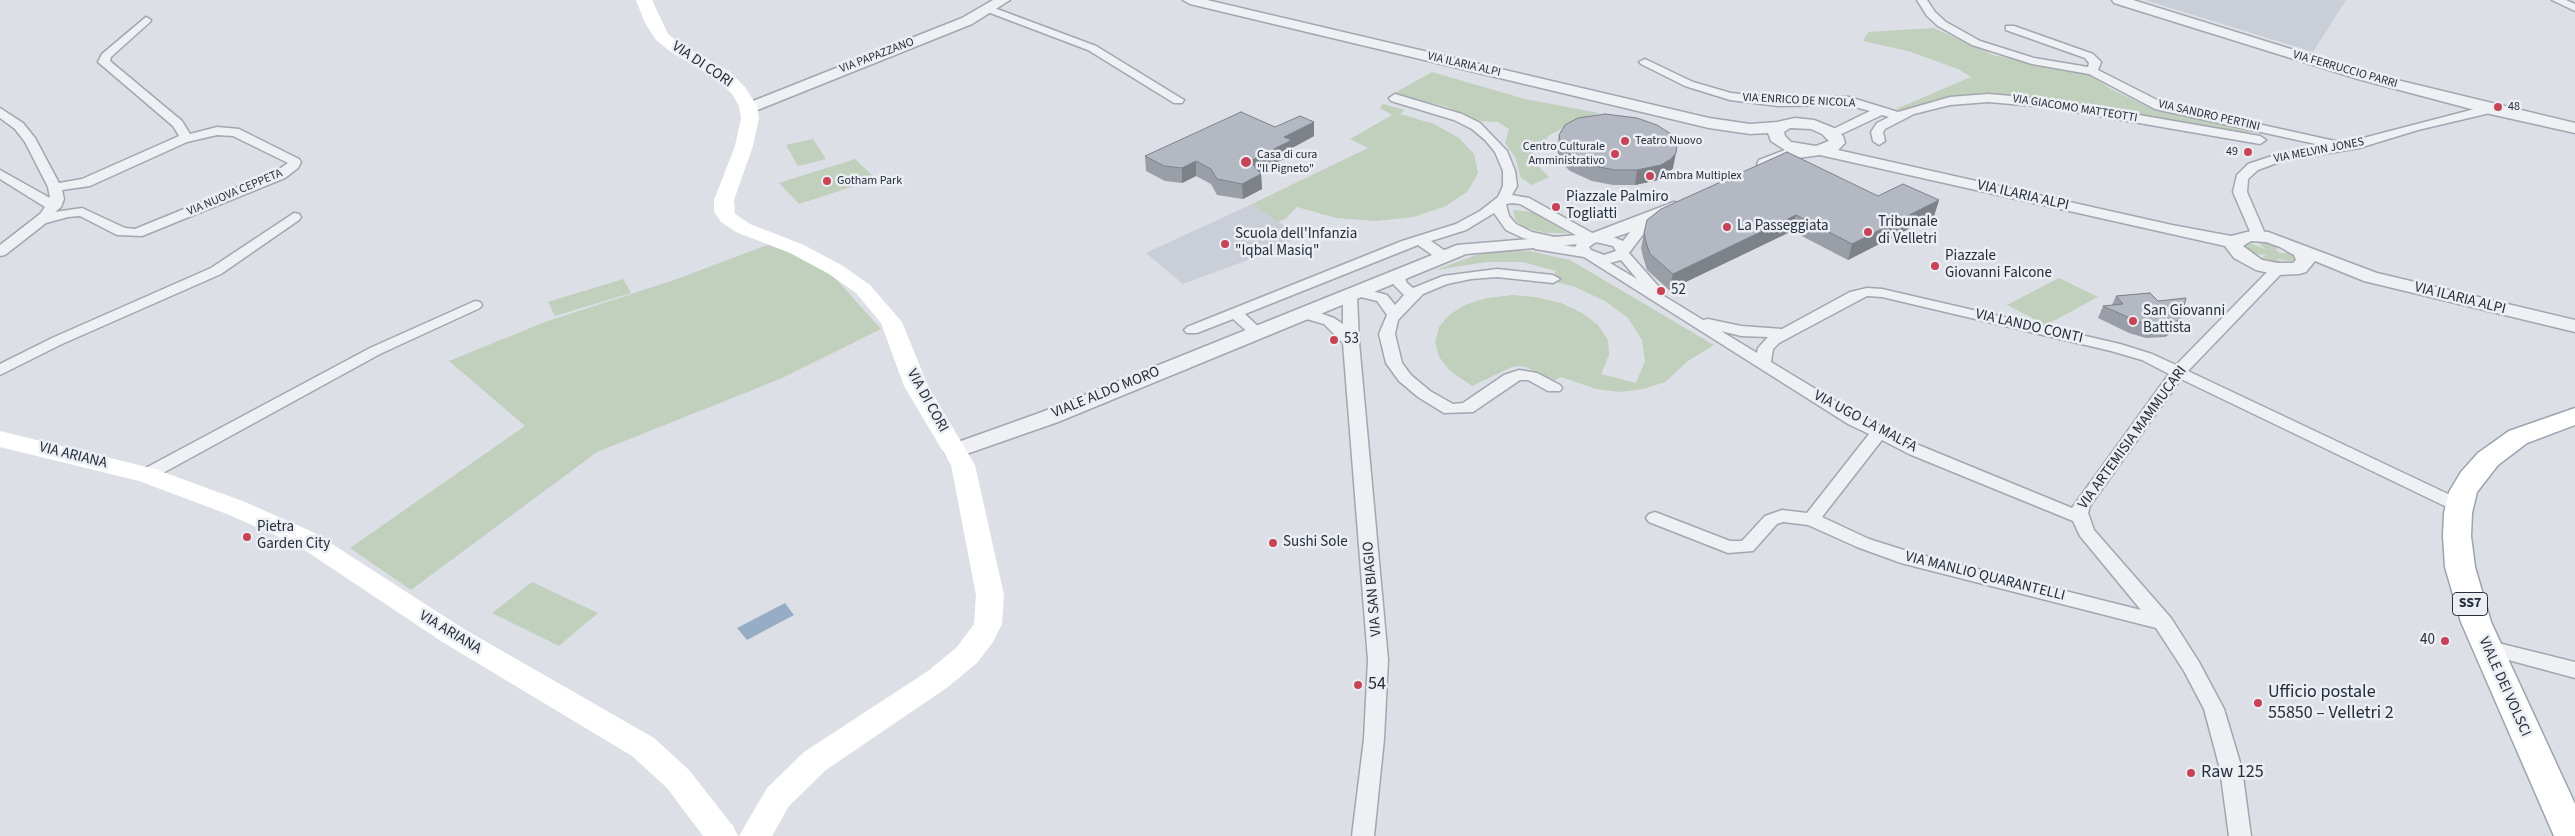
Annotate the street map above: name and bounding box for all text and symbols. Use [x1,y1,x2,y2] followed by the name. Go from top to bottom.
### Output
[838,35,916,77] street label: VIA PAPAZZANO
[668,38,736,92] street label: VIA DI CORI
[2291,48,2399,92] street label: VIA FERRUCCIO PARRI
[1426,50,1502,80] street label: VIA ILARIA ALPI
[1742,91,1856,111] street label: VIA ENRICO DE NICOLA
[2012,92,2138,126] street label: VIA GIACOMO MATTEOTTI
[2157,97,2261,135] street label: VIA SANDRO PERTINI
[2508,100,2520,114] place label: 48
[2492,101,2504,113] marker: 48
[1635,134,1702,148] place label: Teatro Nuovo
[1619,135,1631,147] marker: Teatro Nuovo
[2273,135,2365,167] street label: VIA MELVIN JONES
[1523,140,1605,168] place label: Centro Culturale Amministrativo
[2226,145,2238,159] place label: 49
[2242,146,2254,158] marker: 49
[1257,148,1317,176] place label: Casa di cura "Il Pigneto"
[1609,148,1621,160] marker: Centro Culturale Amministrativo
[1239,155,1253,169] marker: Casa di cura "Il Pigneto"
[185,166,285,220] street label: VIA NUOVA CEPPETA
[1660,169,1742,183] place label: Ambra Multiplex
[1644,170,1656,182] marker: Ambra Multiplex
[837,174,902,188] place label: Gotham Park
[821,175,833,187] marker: Gotham Park
[1975,177,2071,215] street label: VIA ILARIA ALPI
[1566,189,1669,224] place label: Piazzale Palmiro Togliatti
[1550,201,1562,213] marker: Piazzale Palmiro Togliatti
[1878,214,1938,249] place label: Tribunale di Velletri
[1737,218,1829,236] place label: La Passeggiata
[1721,221,1733,233] marker: La Passeggiata
[1235,226,1357,261] place label: Scuola dell'Infanzia "Iqbal Masiq"
[1862,226,1874,238] marker: Tribunale di Velletri
[1219,238,1231,250] marker: Scuola dell'Infanzia "Iqbal Masiq"
[1945,248,2052,283] place label: Piazzale Giovanni Falcone
[1929,260,1941,272] marker: Piazzale Giovanni Falcone
[2412,279,2508,319] street label: VIA ILARIA ALPI
[1671,282,1686,300] place label: 52
[1655,285,1667,297] marker: 52
[2143,303,2225,338] place label: San Giovanni Battista
[1973,306,2085,348] street label: VIA LANDO CONTI
[2127,315,2139,327] marker: San Giovanni Battista
[1344,331,1359,349] place label: 53
[1328,334,1340,346] marker: 53
[1049,363,1163,423] street label: VIALE ALDO MORO
[2075,363,2191,513] street label: VIA ARTEMISIA MAMMUCARI
[902,366,952,436] street label: VIA DI CORI
[1810,387,1920,457] street label: VIA UGO LA MALFA
[37,439,109,473] street label: VIA ARIANA
[257,519,330,554] place label: Pietra Garden City
[241,531,253,543] marker: Pietra Garden City
[1283,534,1348,552] place label: Sushi Sole
[1267,537,1279,549] marker: Sushi Sole
[1360,541,1386,637] street label: VIA SAN BIAGIO
[1903,548,2067,606] street label: VIA MANLIO QUARANTELLI
[2452,592,2488,616] road number: SS7
[416,607,484,659] street label: VIA ARIANA
[2420,632,2435,650] place label: 40
[2474,634,2534,740] street label: VIALE DEI VOLSCI
[2439,635,2451,647] marker: 40
[1368,674,1386,696] place label: 54
[1352,679,1364,691] marker: 54
[2268,682,2394,724] place label: Ufficio postale 55850 – Velletri 2
[2252,697,2264,709] marker: Ufficio postale 55850 – Velletri 2
[2201,762,2264,784] place label: Raw 125
[2185,767,2197,779] marker: Raw 125

